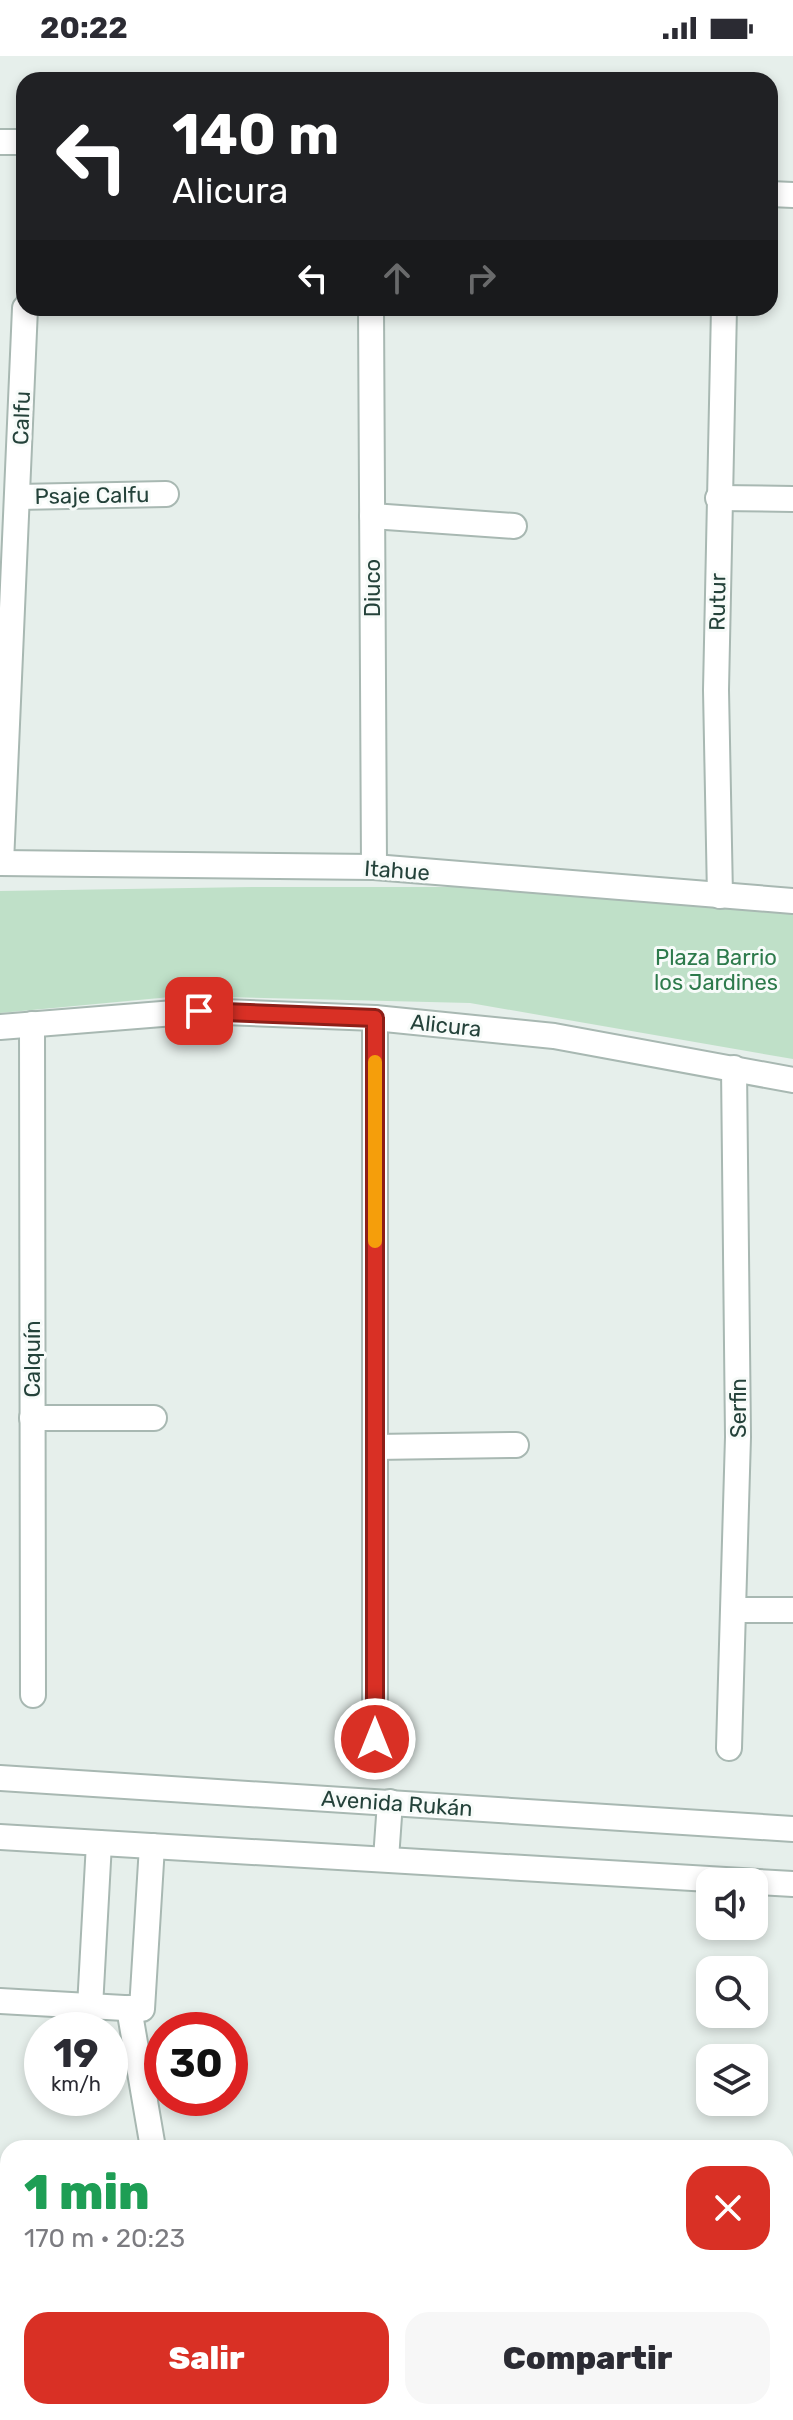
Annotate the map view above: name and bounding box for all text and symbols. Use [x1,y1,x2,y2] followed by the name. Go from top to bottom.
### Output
[40,10,128,46] text: 20:22
[172,102,339,168] text: 140 m
[40,104,144,208] icon: left
[172,169,288,212] text: Alicura
[291,256,335,300] icon: left
[375,256,419,300] icon: ahead
[459,256,503,300] icon: right
[7,391,36,445] street label: Calfu
[34,481,150,510] street label: Psaje Calfu
[359,559,386,617] street label: Diuco
[703,572,732,631] street label: Rutur
[363,855,431,886] street label: Itahue
[654,944,778,996] park label: Plaza Barrio los Jardines
[165,977,233,1045] pin
[177,989,221,1033] icon: arrive
[409,1008,483,1043] street label: Alicura
[19,1320,46,1398] street label: Calquín
[725,1378,752,1438] street label: Serfin
[333,1697,417,1781] position arrow
[320,1785,474,1822] street label: Avenida Rukán
[696,1868,768,2116] map controls
[696,1868,768,1940] button: sound
[696,1956,768,2028] button: search
[144,2012,248,2116] speed limit sign: 30
[53,2030,99,2077] text: 19
[696,2044,768,2116] button: layers
[51,2072,101,2096] text: km/h
[24,2164,150,2221] text: 1 min
[686,2166,770,2250] button: close
[24,2223,185,2254] text: 170 m · 20:23
[24,2312,389,2404] button: Salir
[405,2312,770,2404] button: Compartir

